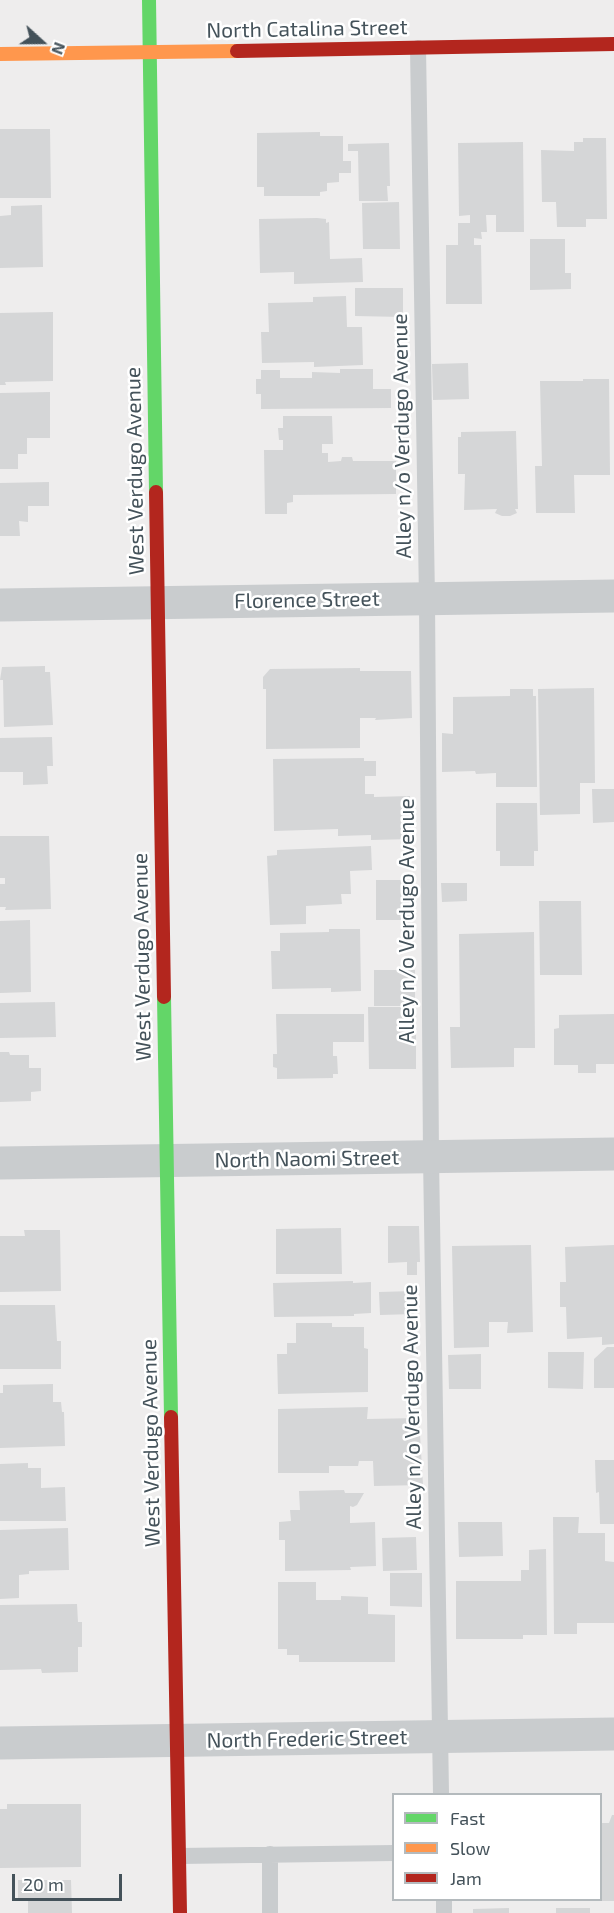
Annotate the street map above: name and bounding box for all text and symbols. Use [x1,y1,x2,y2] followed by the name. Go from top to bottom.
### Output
[12,12,72,72] north arrow
[206,15,408,43] street label: North Catalina Street
[48,40,70,57] text: N
[387,313,417,559] street label: Alley n/o Verdugo Avenue
[121,367,149,575] street label: West Verdugo Avenue
[234,586,380,614] street label: Florence Street
[394,798,420,1044] street label: Alley n/o Verdugo Avenue
[128,853,156,1061] street label: West Verdugo Avenue
[214,1145,400,1173] street label: North Naomi Street
[397,1284,427,1530] street label: Alley n/o Verdugo Avenue
[137,1339,165,1547] street label: West Verdugo Avenue
[206,1725,408,1753] street label: North Frederic Street
[392,1793,602,1901] legend
[450,1807,485,1829] text: Fast
[450,1837,490,1859] text: Slow
[15,1862,124,1900] scale bar
[450,1867,482,1889] text: Jam
[23,1873,64,1895] text: 20 m

